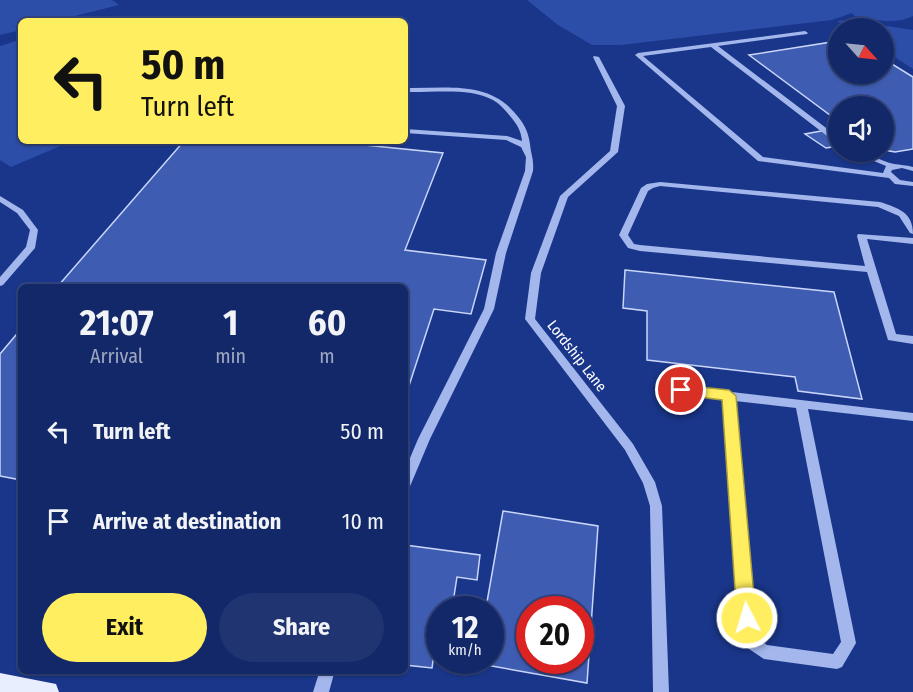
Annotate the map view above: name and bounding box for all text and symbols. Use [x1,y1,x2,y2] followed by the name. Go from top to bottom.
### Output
[828,18,894,84] north arrow
[828,18,894,162] map controls
[141,40,225,90] text: 50 m
[42,42,120,120] icon: left
[141,91,234,123] text: Turn left
[828,96,894,162] button: sound
[80,301,154,345] text: 21:07
[223,301,238,345] text: 1
[308,301,346,345] text: 60
[543,317,611,395] street label: Lordship Lane
[90,344,143,368] text: Arrival
[215,344,246,368] text: min
[319,344,335,368] text: m
[655,364,706,415] pin
[664,373,697,406] icon: arrive
[42,415,75,448] icon: left
[93,418,171,445] text: Turn left
[340,418,384,445] text: 50 m
[42,505,75,538] icon: arrive
[93,508,281,535] text: Arrive at destination
[342,508,384,535] text: 10 m
[715,586,779,650] position arrow
[42,593,207,662] button: Exit
[219,593,384,662] button: Share
[516,596,594,674] speed limit sign: 20
[452,610,478,646] text: 12
[448,641,482,659] text: km/h

